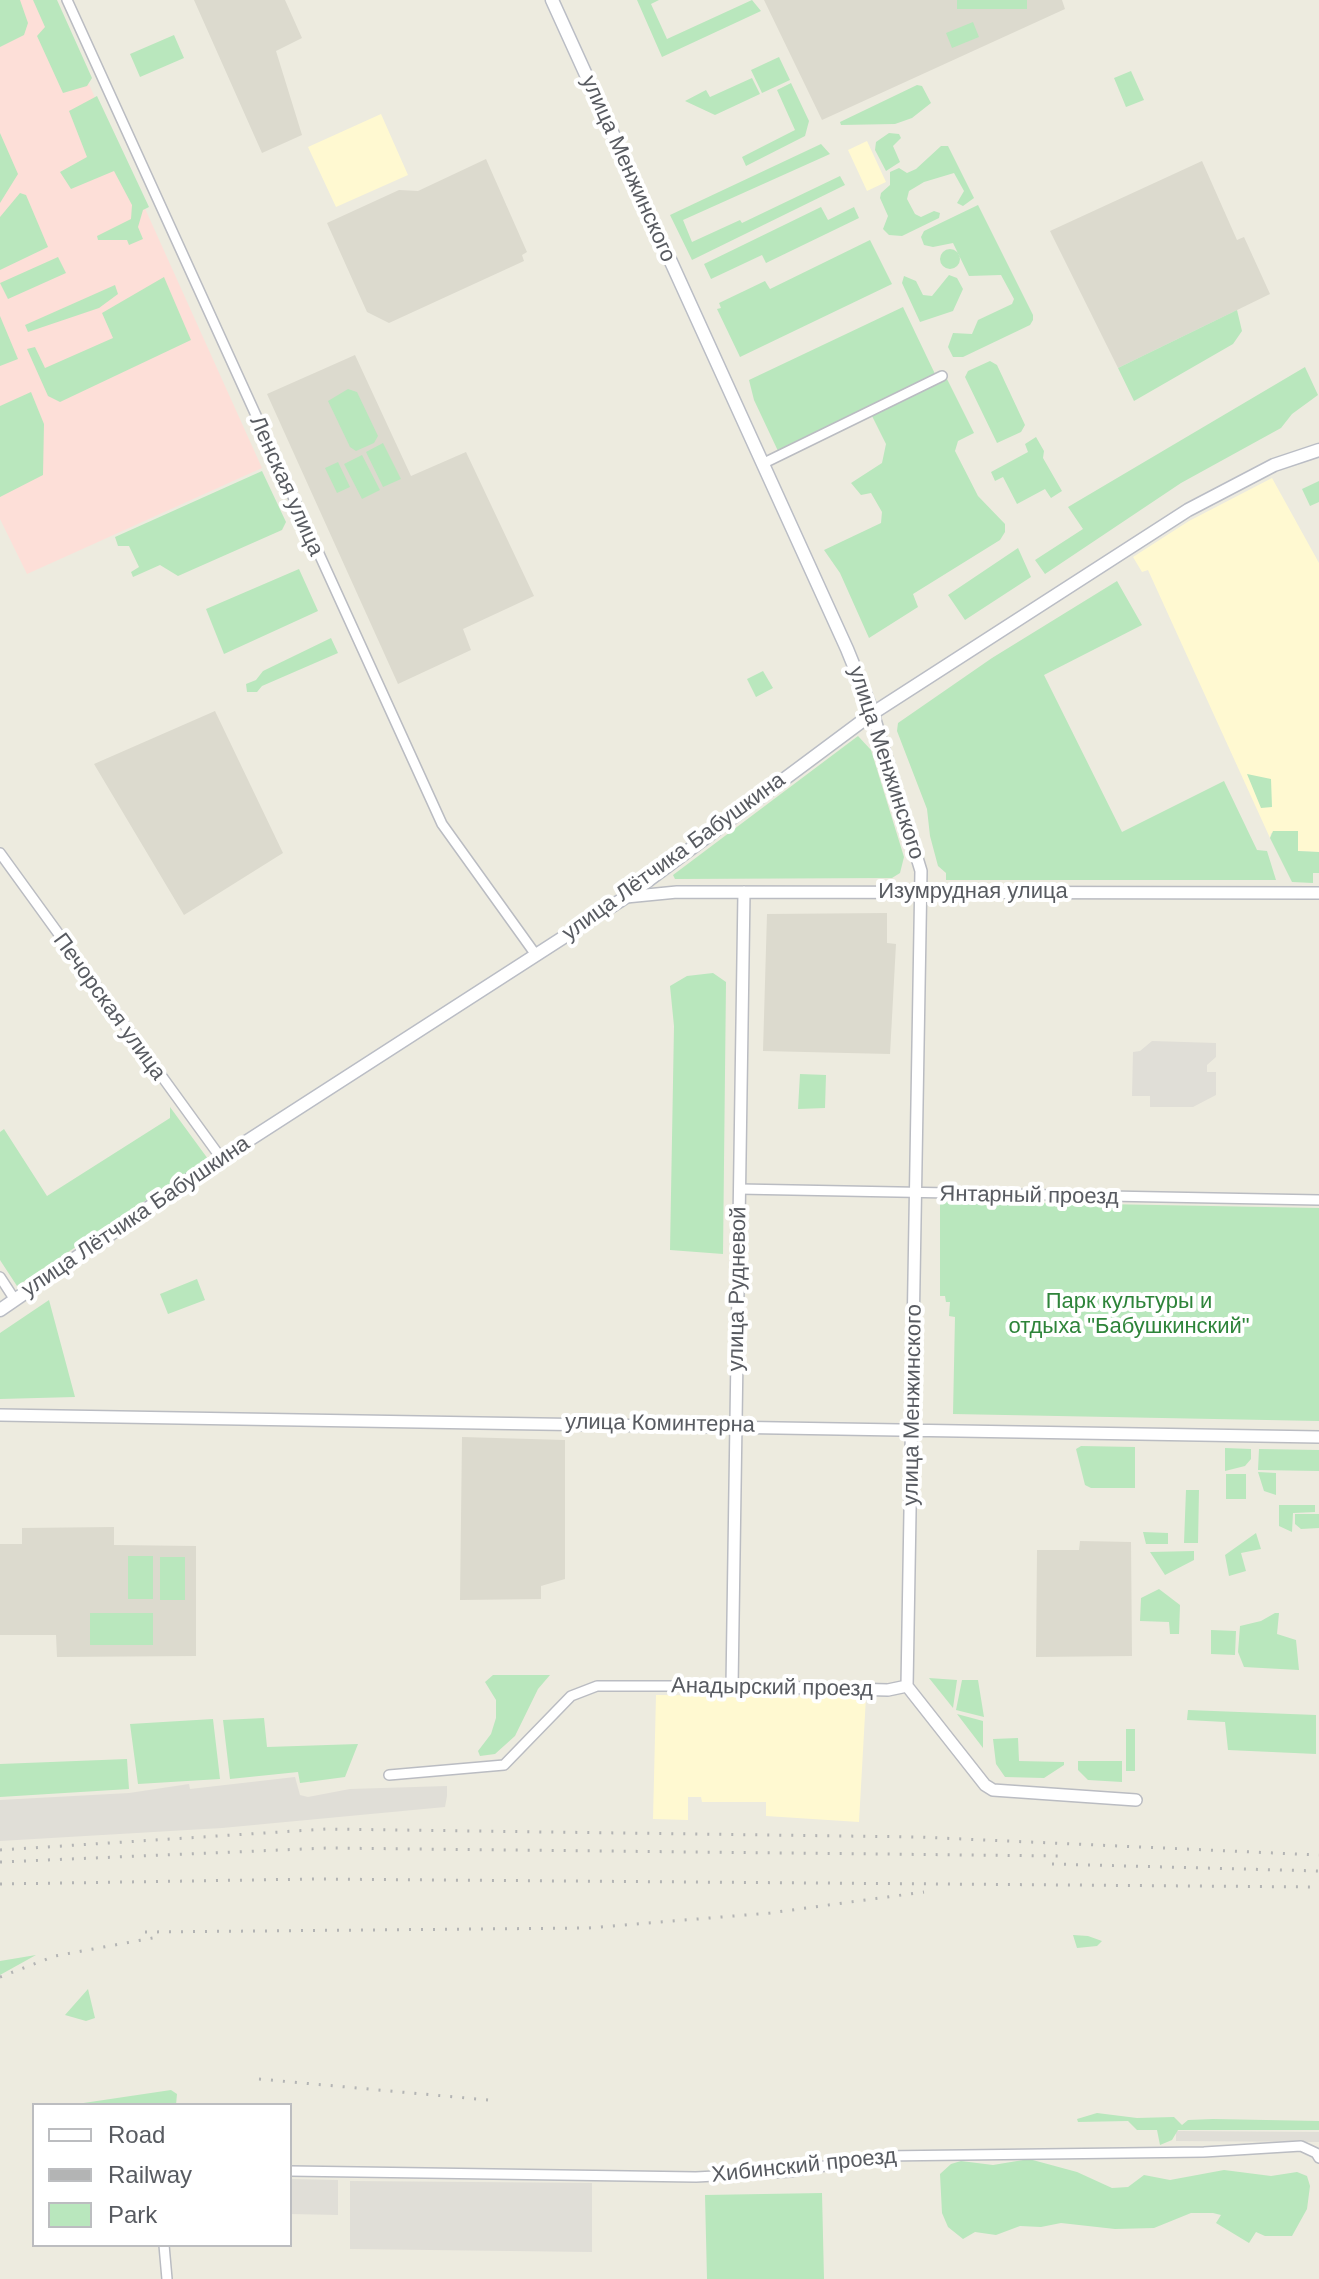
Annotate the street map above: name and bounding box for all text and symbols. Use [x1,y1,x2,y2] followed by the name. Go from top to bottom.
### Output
[575,72,681,266] street label: улица Менжинского
[243,412,329,560] street label: Ленская улица
[842,663,930,863] street label: улица Менжинского
[557,767,791,947] street label: улица Лётчика Бабушкина
[878,879,1068,905] street label: Изумрудная улица
[47,928,171,1086] street label: Печорская улица
[17,1131,255,1303] street label: улица Лётчика Бабушкина
[939,1181,1119,1211] street label: Янтарный проезд
[723,1206,753,1372] street label: улица Рудневой
[1008,1289,1250,1340] park label: Парк культуры и отдыха "Бабушкинский"
[898,1304,928,1506] street label: улица Менжинского
[565,1409,755,1439] street label: улица Коминтерна
[671,1673,873,1703] street label: Анадырский проезд
[32,2103,292,2247] legend
[108,2121,165,2148] text: Road
[710,2143,898,2189] street label: Хибинский проезд
[108,2161,192,2188] text: Railway
[108,2201,157,2228] text: Park

